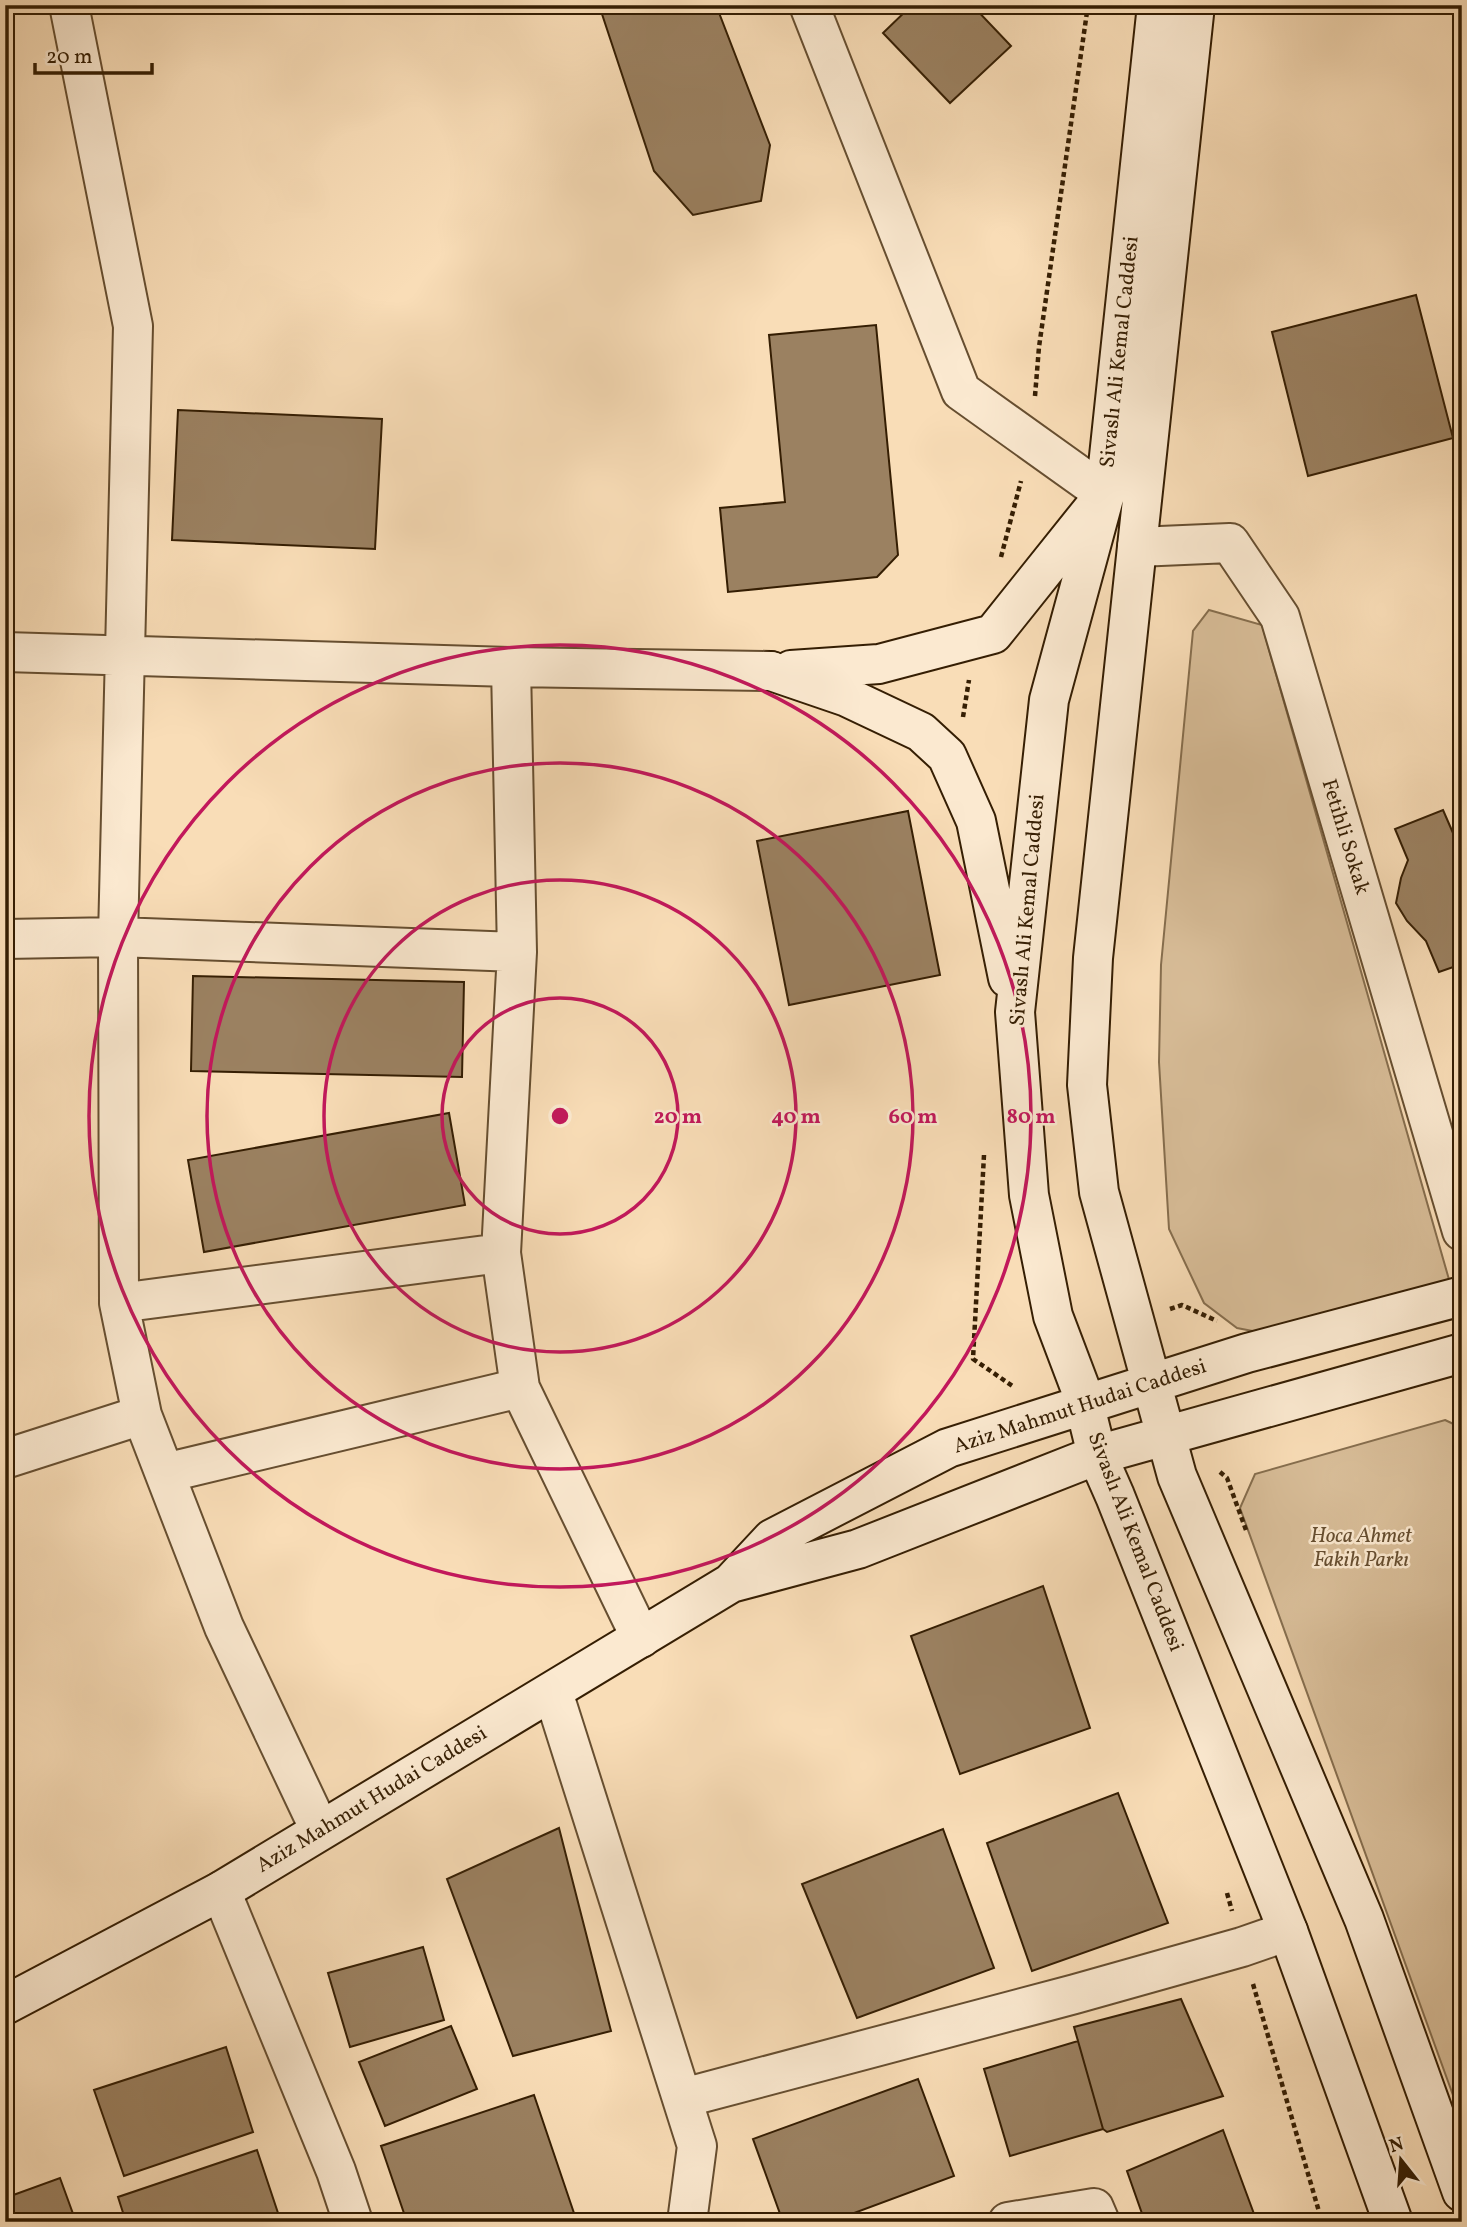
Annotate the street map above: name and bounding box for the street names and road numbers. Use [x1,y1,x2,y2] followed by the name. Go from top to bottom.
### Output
[1093,235,1147,469] street label: Sivaslı Ali Kemal Caddesi
[1314,776,1377,899] street label: Fetihli Sokak
[1003,793,1053,1027] street label: Sivaslı Ali Kemal Caddesi
[950,1352,1210,1462] street label: Aziz Mahmut Hudai Caddesi
[1080,1428,1190,1656] street label: Sivaslı Ali Kemal Caddesi
[251,1719,493,1881] street label: Aziz Mahmut Hudai Caddesi

